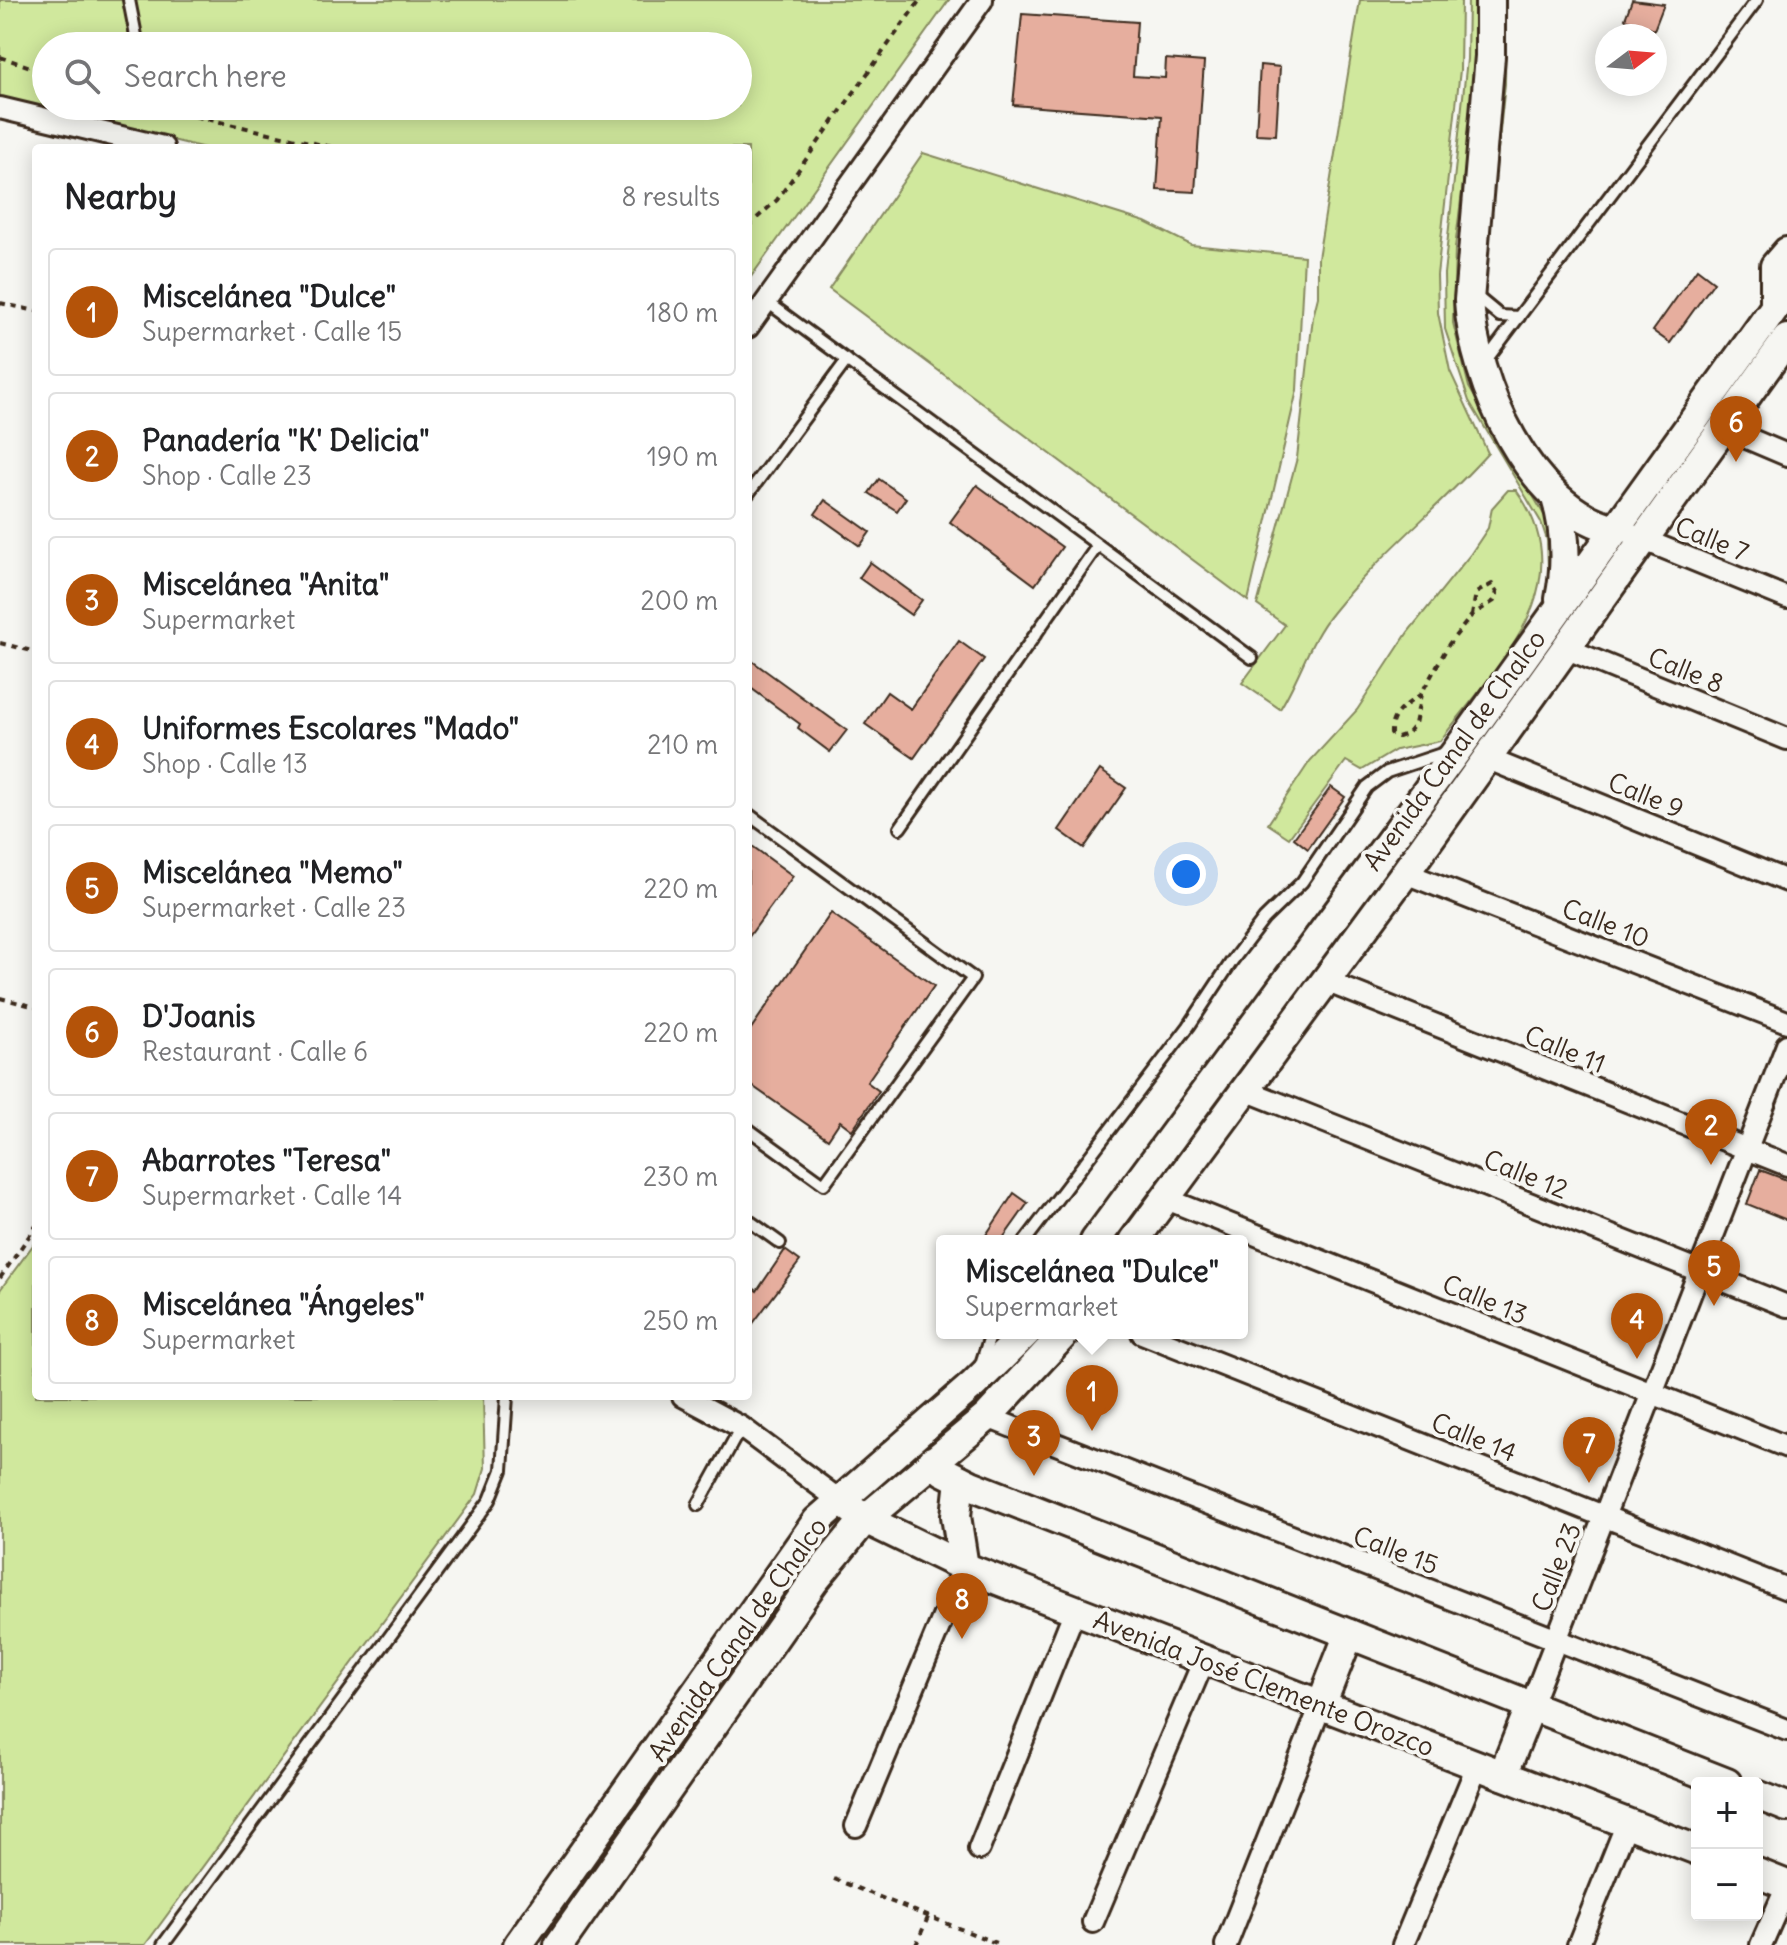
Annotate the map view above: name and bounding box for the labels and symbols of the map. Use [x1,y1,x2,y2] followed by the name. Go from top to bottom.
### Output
[1595,24,1667,96] north arrow
[1710,396,1762,462] pin: 6
[1670,509,1754,569] street label: Calle 7
[1355,623,1553,877] street label: Avenida Canal de Chalco
[1643,640,1729,700] street label: Calle 8
[1603,765,1689,825] street label: Calle 9
[1166,854,1206,894] your location
[1558,891,1654,955] street label: Calle 10
[1520,1018,1610,1080] street label: Calle 11
[1685,1099,1737,1165] pin: 2
[1479,1142,1573,1206] street label: Calle 12
[1688,1240,1740,1306] pin: 5
[1438,1267,1532,1331] street label: Calle 13
[1611,1293,1663,1359] pin: 4
[1066,1365,1118,1431] pin: 1
[1427,1405,1521,1469] street label: Calle 14
[1008,1410,1060,1476] pin: 3
[1563,1417,1615,1483] pin: 7
[640,1511,834,1767] street label: Avenida Canal de Chalco
[1524,1518,1588,1616] street label: Calle 23
[1349,1519,1443,1581] street label: Calle 15
[936,1573,988,1639] pin: 8
[1089,1603,1439,1763] street label: Avenida José Clemente Orozco

